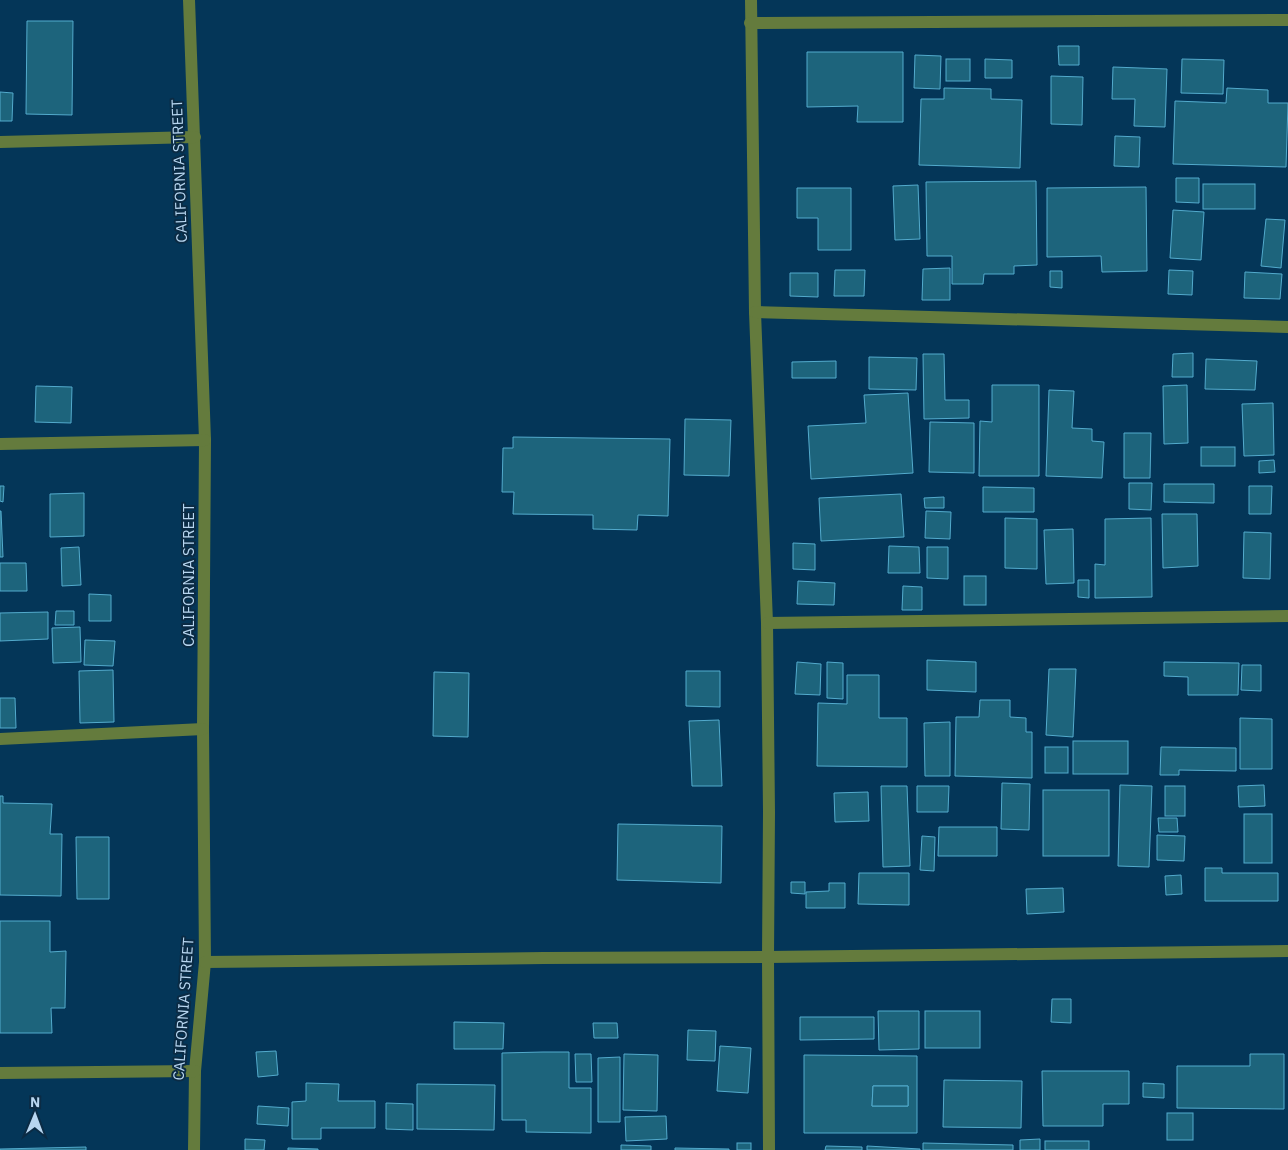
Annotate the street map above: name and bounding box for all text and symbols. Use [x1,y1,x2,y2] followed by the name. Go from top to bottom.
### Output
[167,99,191,243] street label: CALIFORNIA STREET
[179,503,198,647] street label: CALIFORNIA STREET
[169,936,198,1081] street label: CALIFORNIA STREET
[10,1090,60,1140] north arrow
[30,1093,40,1111] text: N

